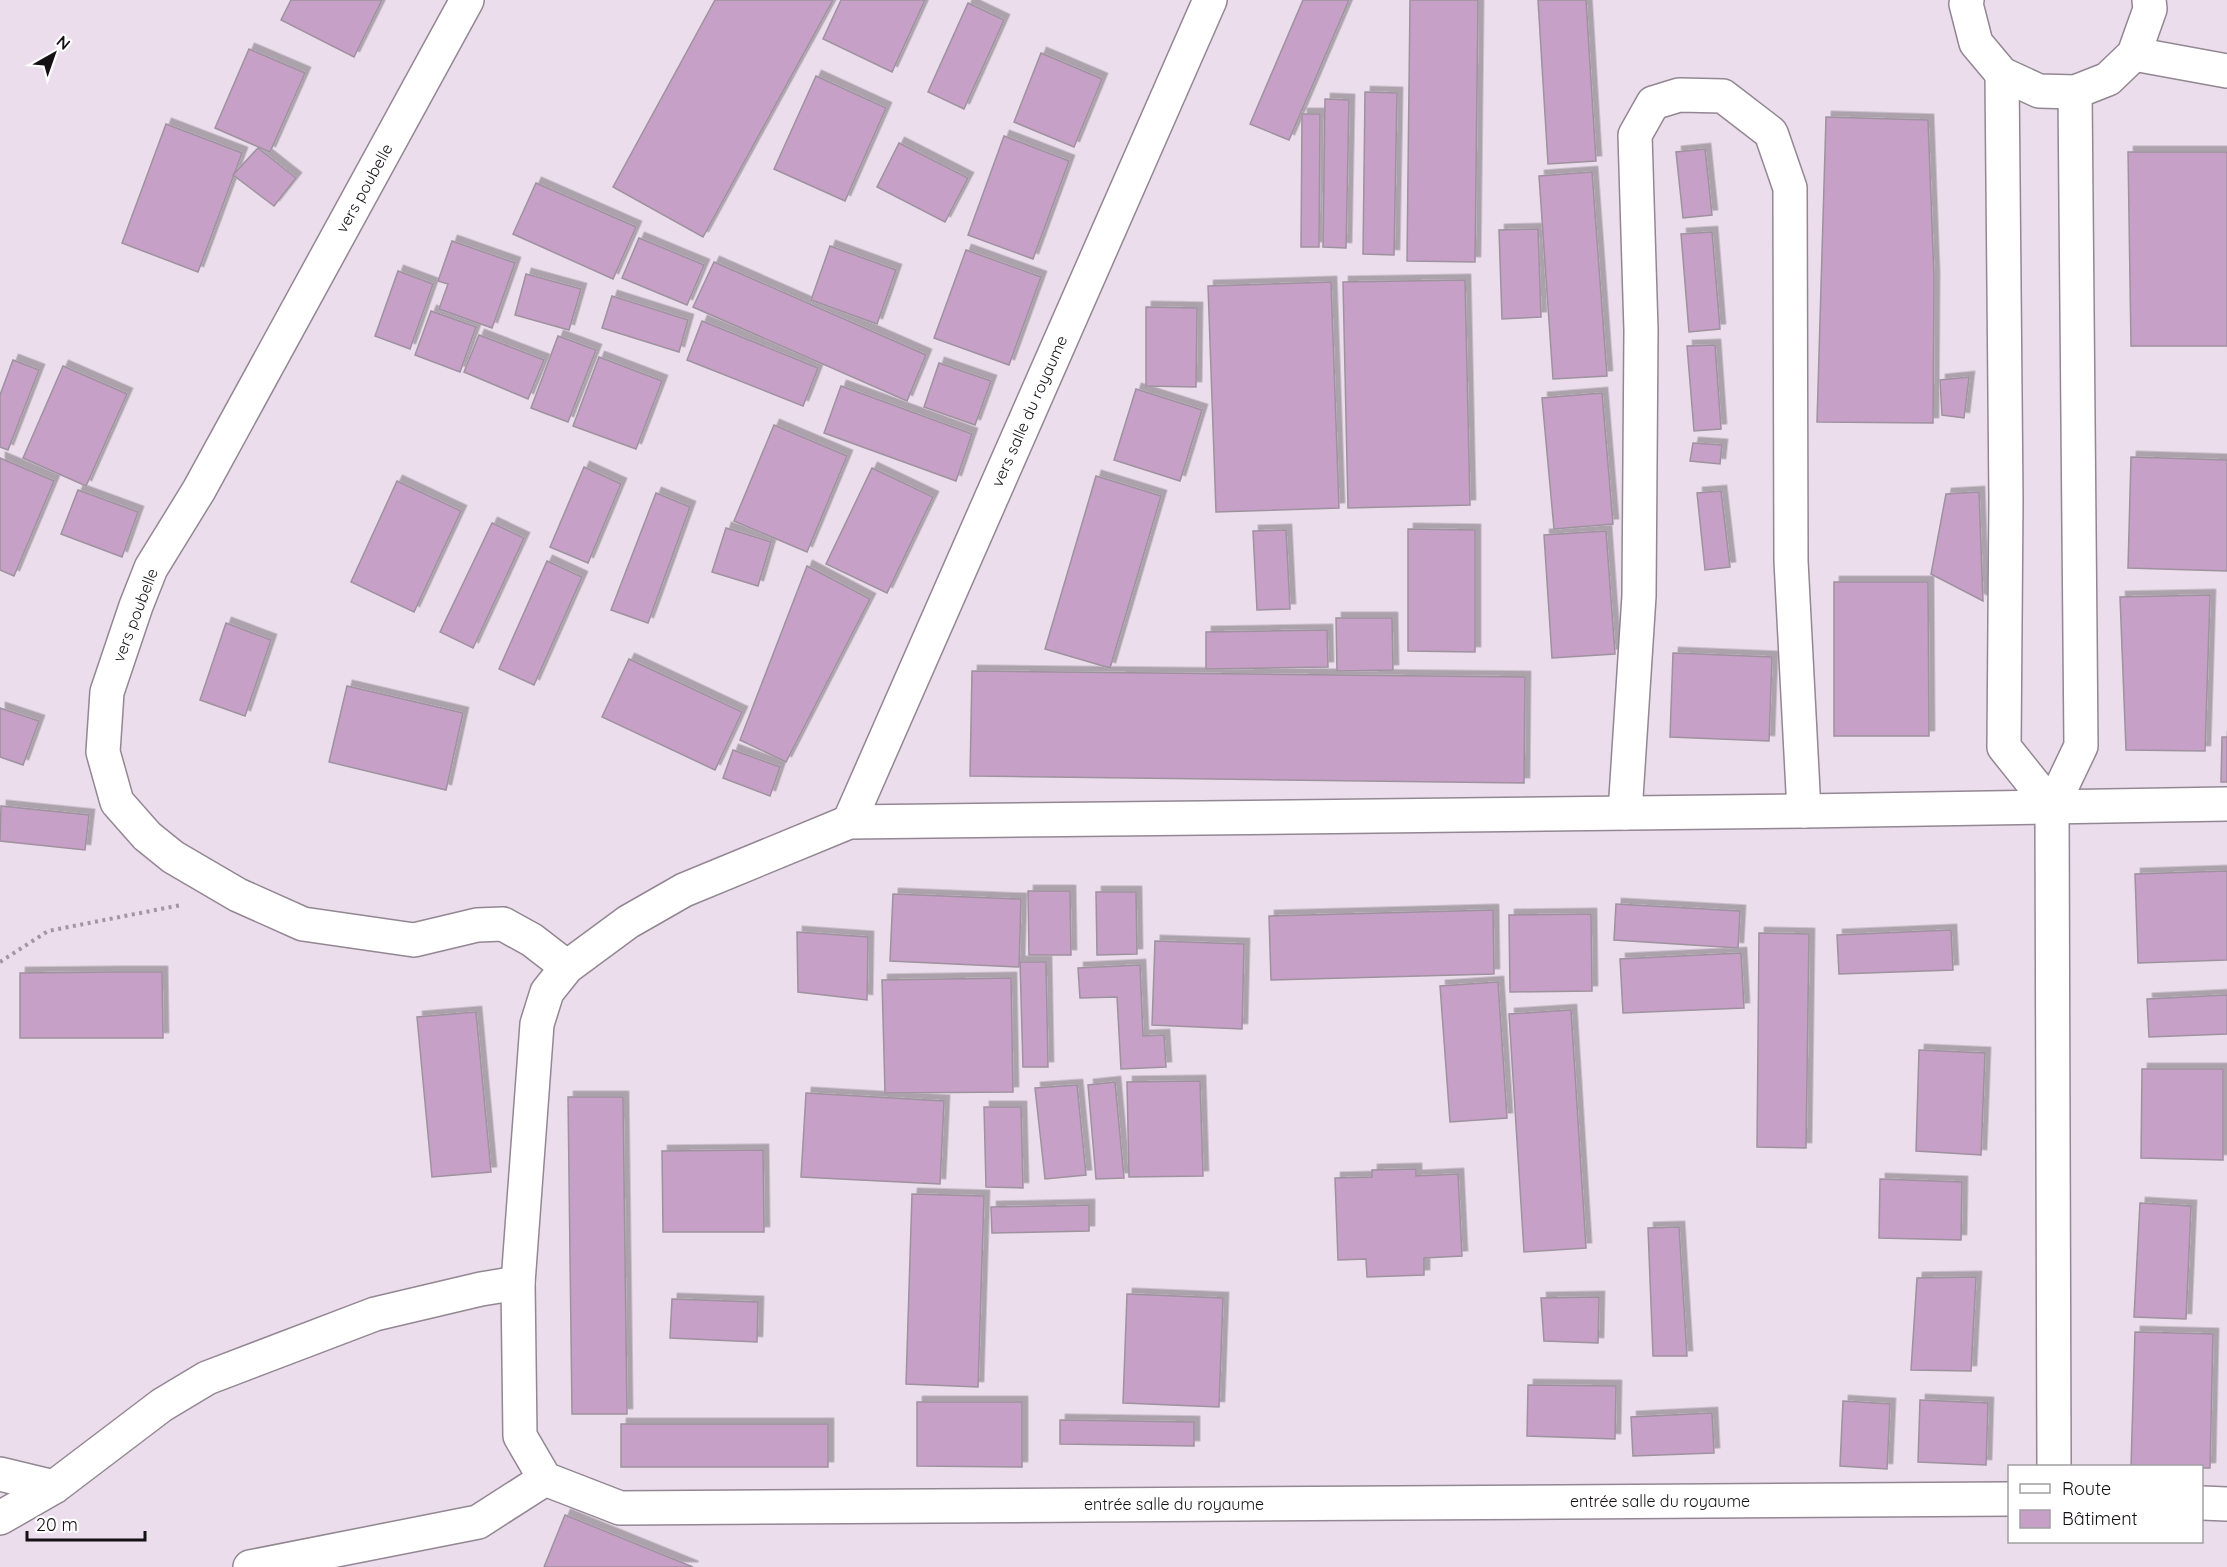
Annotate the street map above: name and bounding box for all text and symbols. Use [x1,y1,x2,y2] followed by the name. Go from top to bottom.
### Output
[24,24,84,84] north arrow
[53,31,75,54] text: N
[331,140,397,236] street label: vers poubelle
[987,332,1071,490] street label: vers salle du royaume
[108,565,162,665] street label: vers poubelle
[2008,1465,2203,1543] legend
[2062,1477,2111,1500] text: Route
[1570,1491,1750,1511] street label: entrée salle du royaume
[1084,1494,1264,1514] street label: entrée salle du royaume
[27,1504,146,1542] scale bar
[2062,1507,2138,1530] text: Bâtiment
[36,1513,78,1536] text: 20 m

